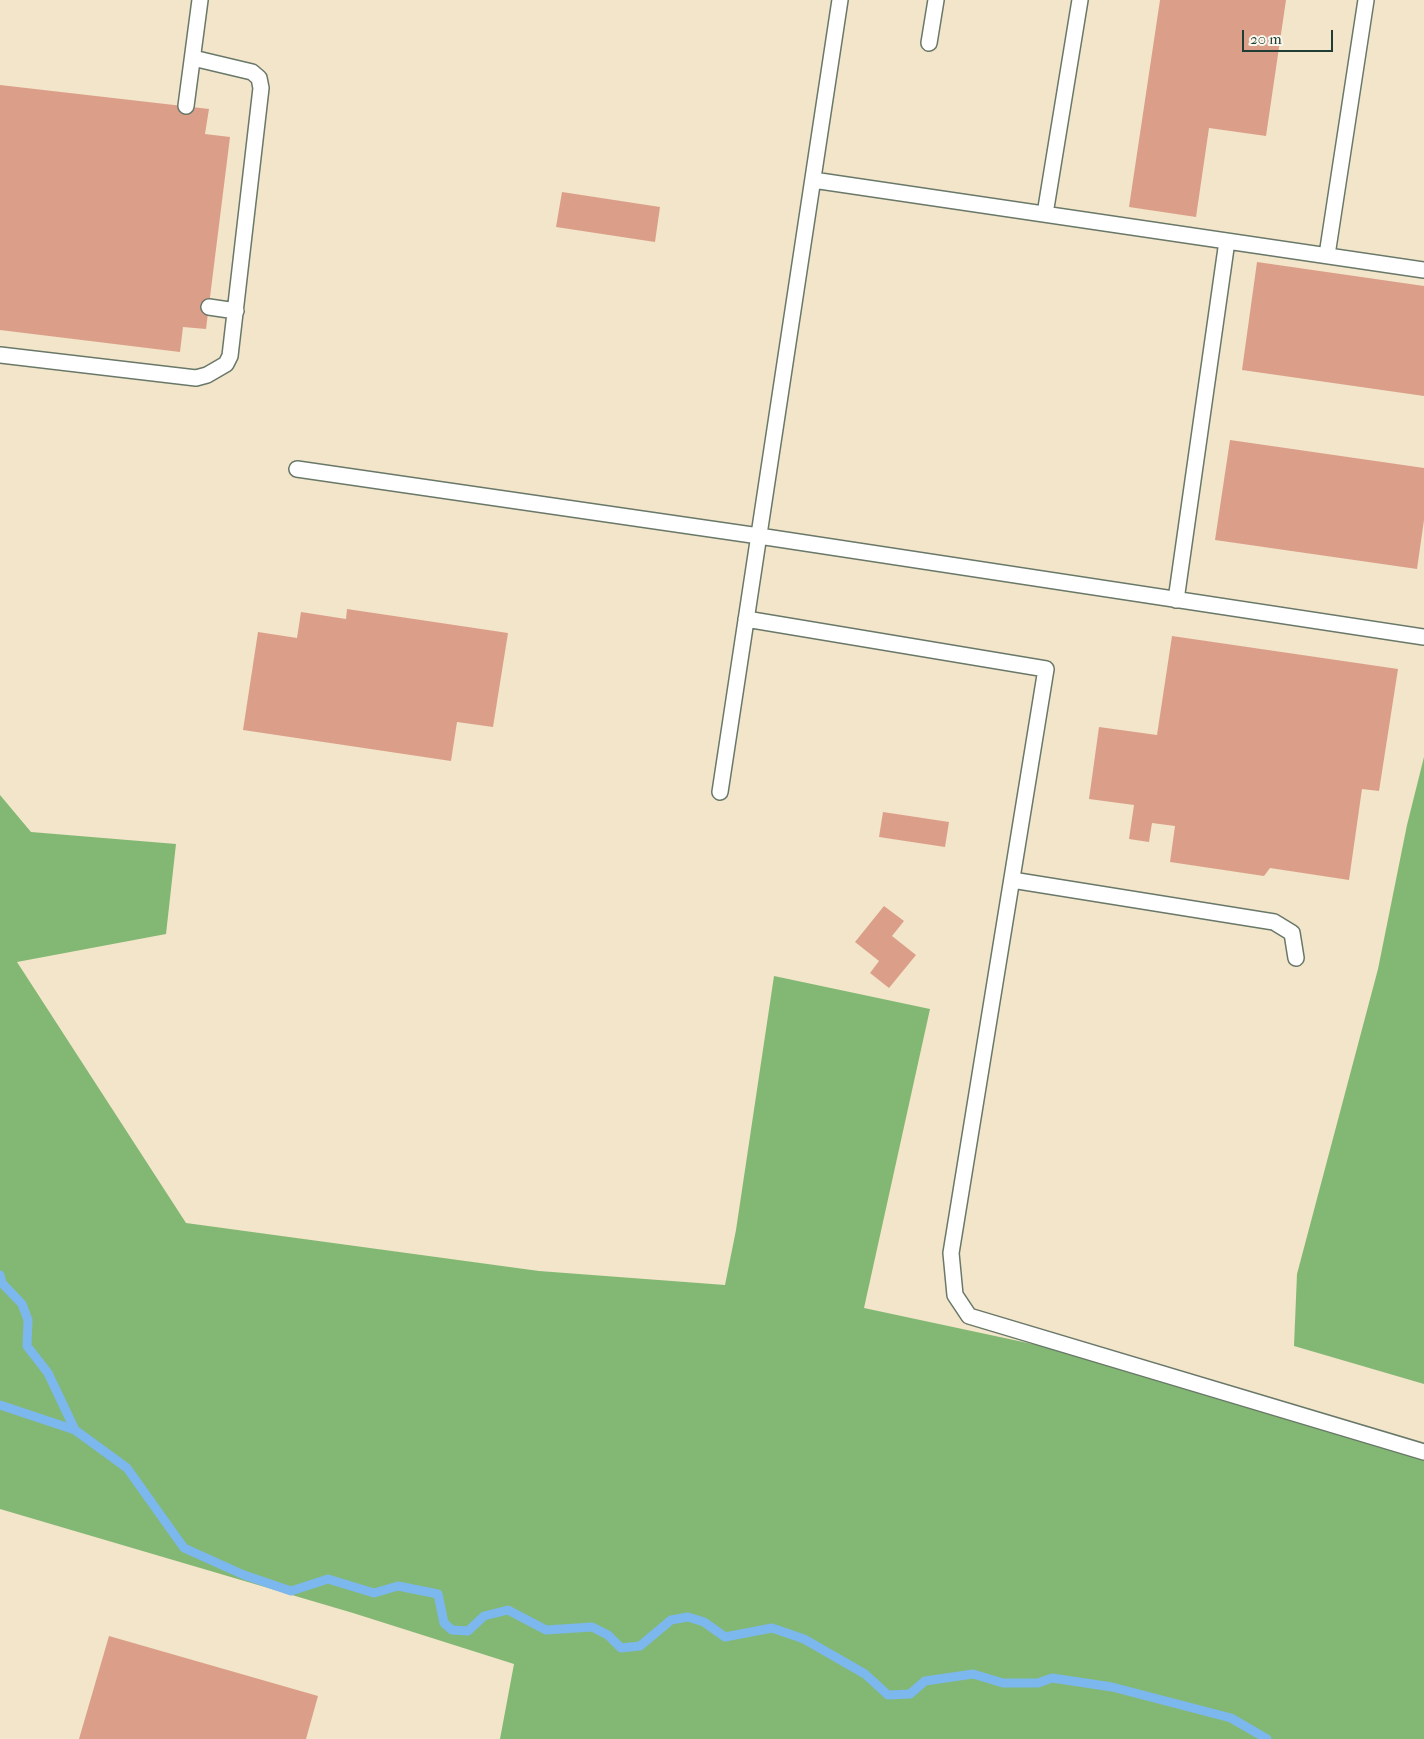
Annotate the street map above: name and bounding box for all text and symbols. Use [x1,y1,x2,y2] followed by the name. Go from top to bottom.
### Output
[1244,20,1335,52] scale bar
[1250,30,1282,48] text: 20 m

